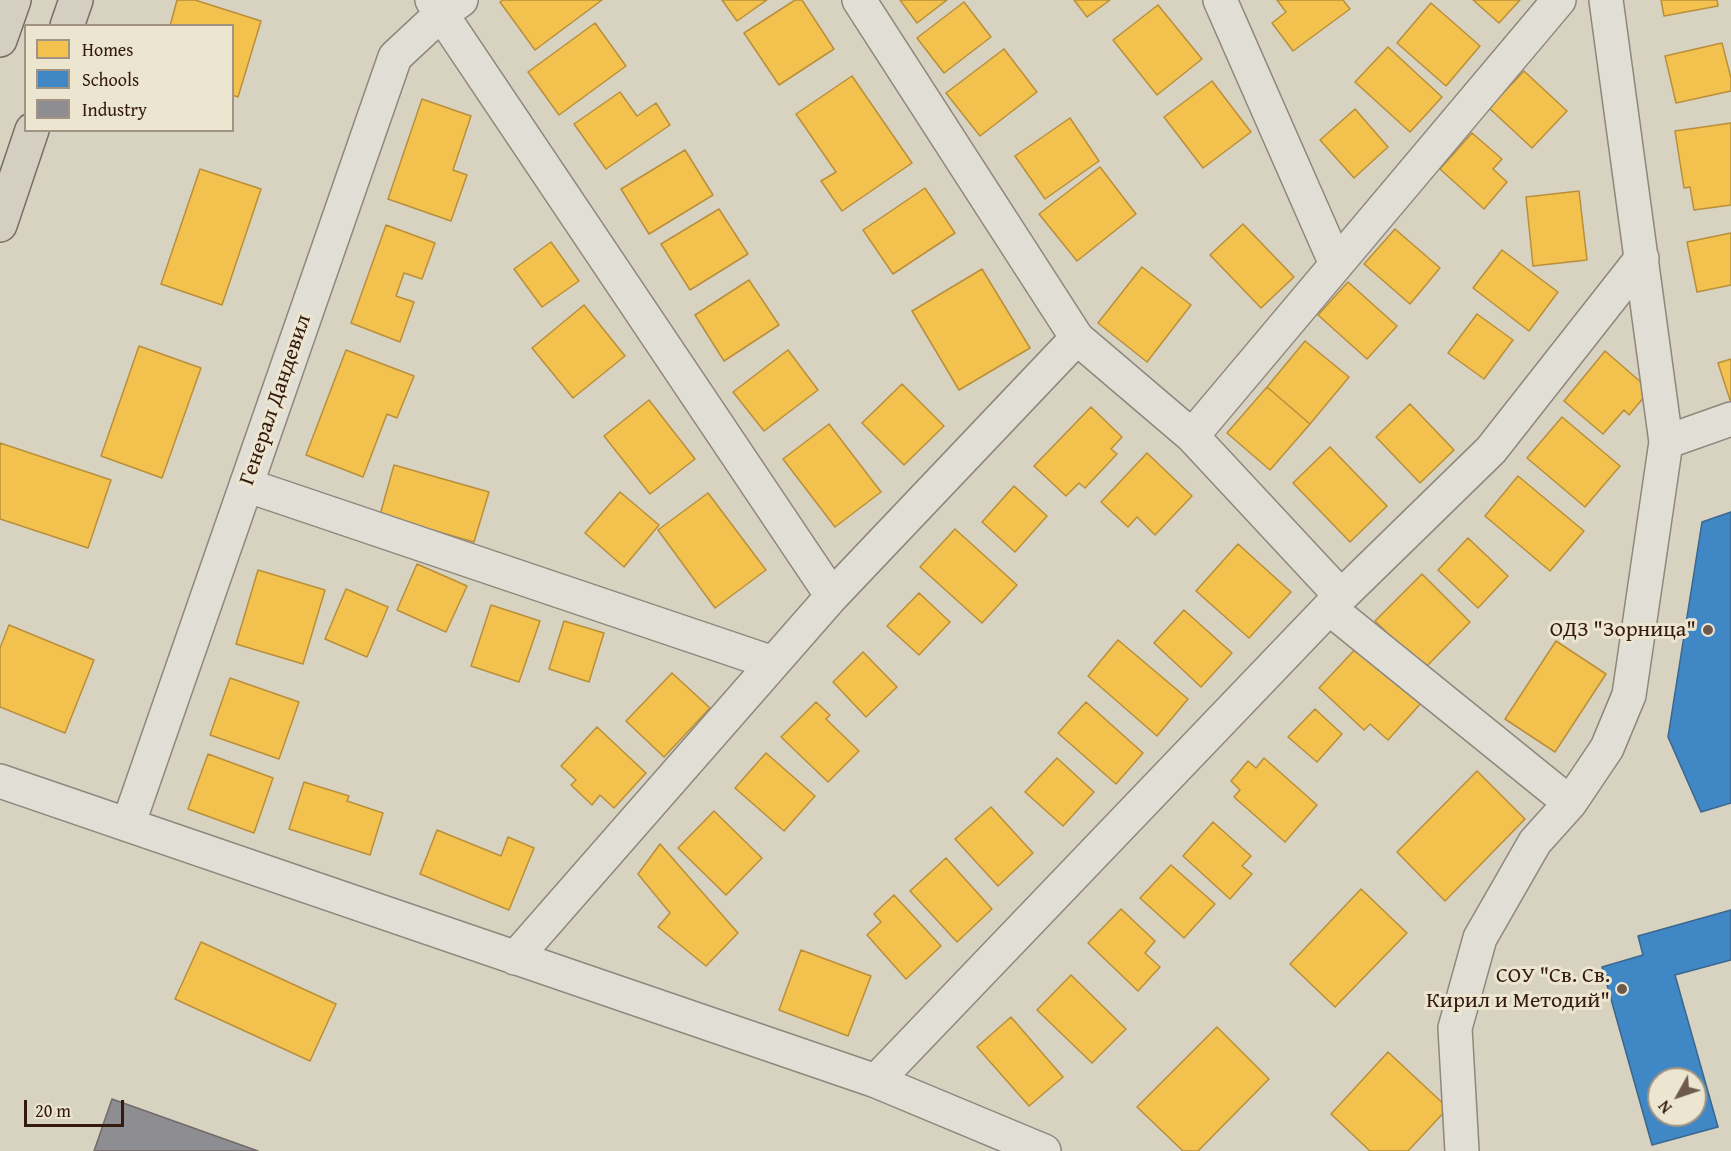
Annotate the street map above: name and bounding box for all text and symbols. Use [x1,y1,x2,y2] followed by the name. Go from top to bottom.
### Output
[24,24,234,132] legend
[82,36,133,63] text: Homes
[82,66,139,93] text: Schools
[82,96,147,123] text: Industry
[234,311,318,489] street label: Генерал Дандевил
[1550,617,1696,643] place label: ОДЗ "Зорница"
[1701,623,1715,637] marker: ОДЗ "Зорница"
[1426,963,1610,1014] place label: СОУ "Св. Св. Кирил и Методий"
[1615,982,1629,996] marker: СОУ "Св. Св. Кирил и Методий"
[1647,1067,1707,1127] north arrow
[27,1088,128,1126] scale bar
[1652,1095,1677,1119] text: N
[35,1097,71,1124] text: 20 m

